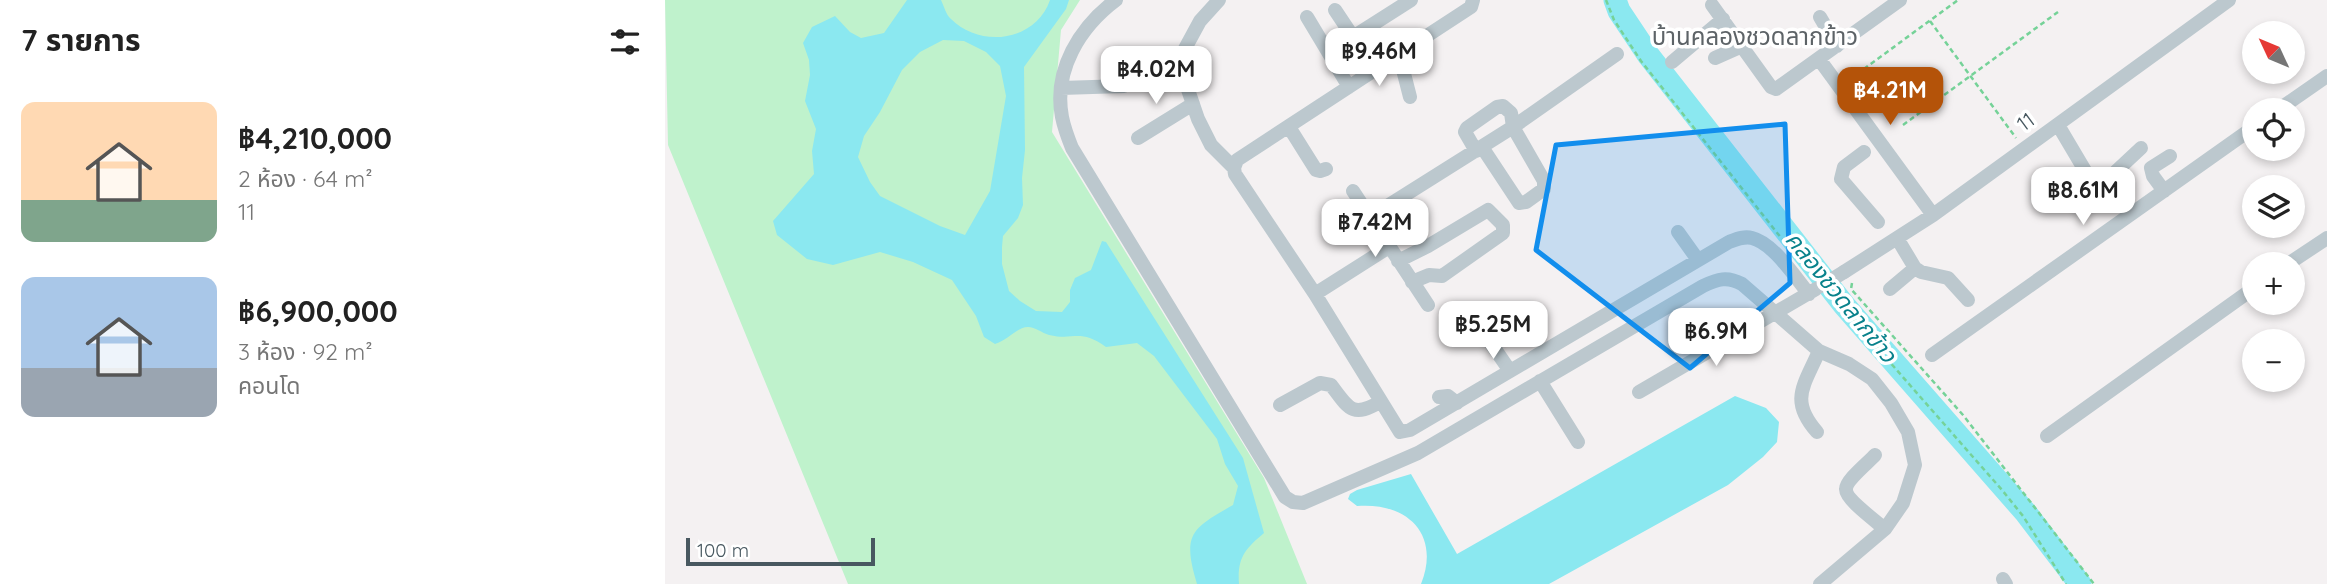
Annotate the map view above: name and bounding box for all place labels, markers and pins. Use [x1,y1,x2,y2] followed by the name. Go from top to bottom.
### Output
[1322,28,1436,88] pin: ฿9.46M
[1099,46,1213,106] pin: ฿4.02M
[1833,68,1947,127] pin: ฿4.21M
[2026,168,2140,227] pin: ฿8.61M
[1318,200,1432,259] pin: ฿7.42M
[1436,302,1550,361] pin: ฿5.25M
[1667,308,1765,368] pin: ฿6.9M

